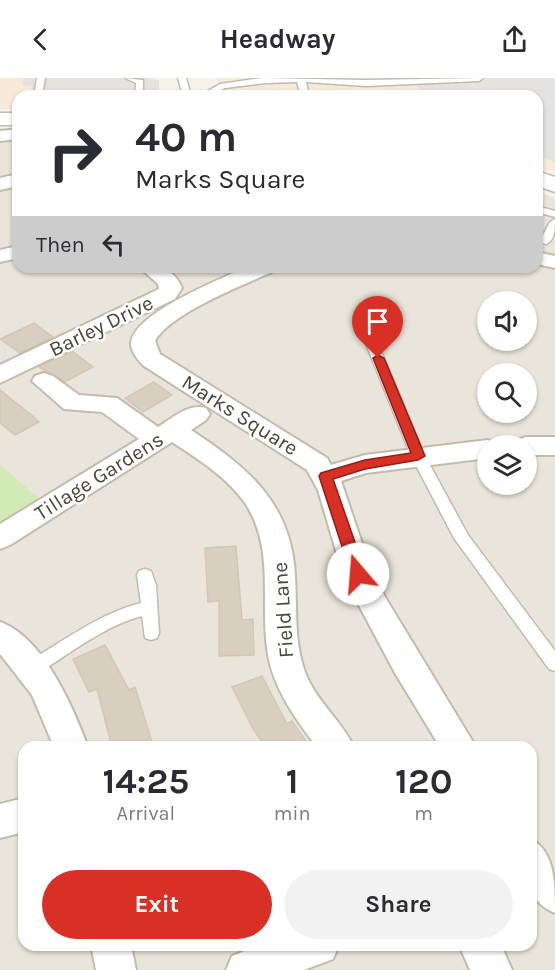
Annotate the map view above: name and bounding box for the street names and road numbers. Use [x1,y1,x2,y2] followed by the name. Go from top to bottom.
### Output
[45,291,157,361] street label: Barley Drive
[177,370,303,460] street label: Marks Square
[30,427,168,525] street label: Tillage Gardens
[268,561,298,659] street label: Field Lane

